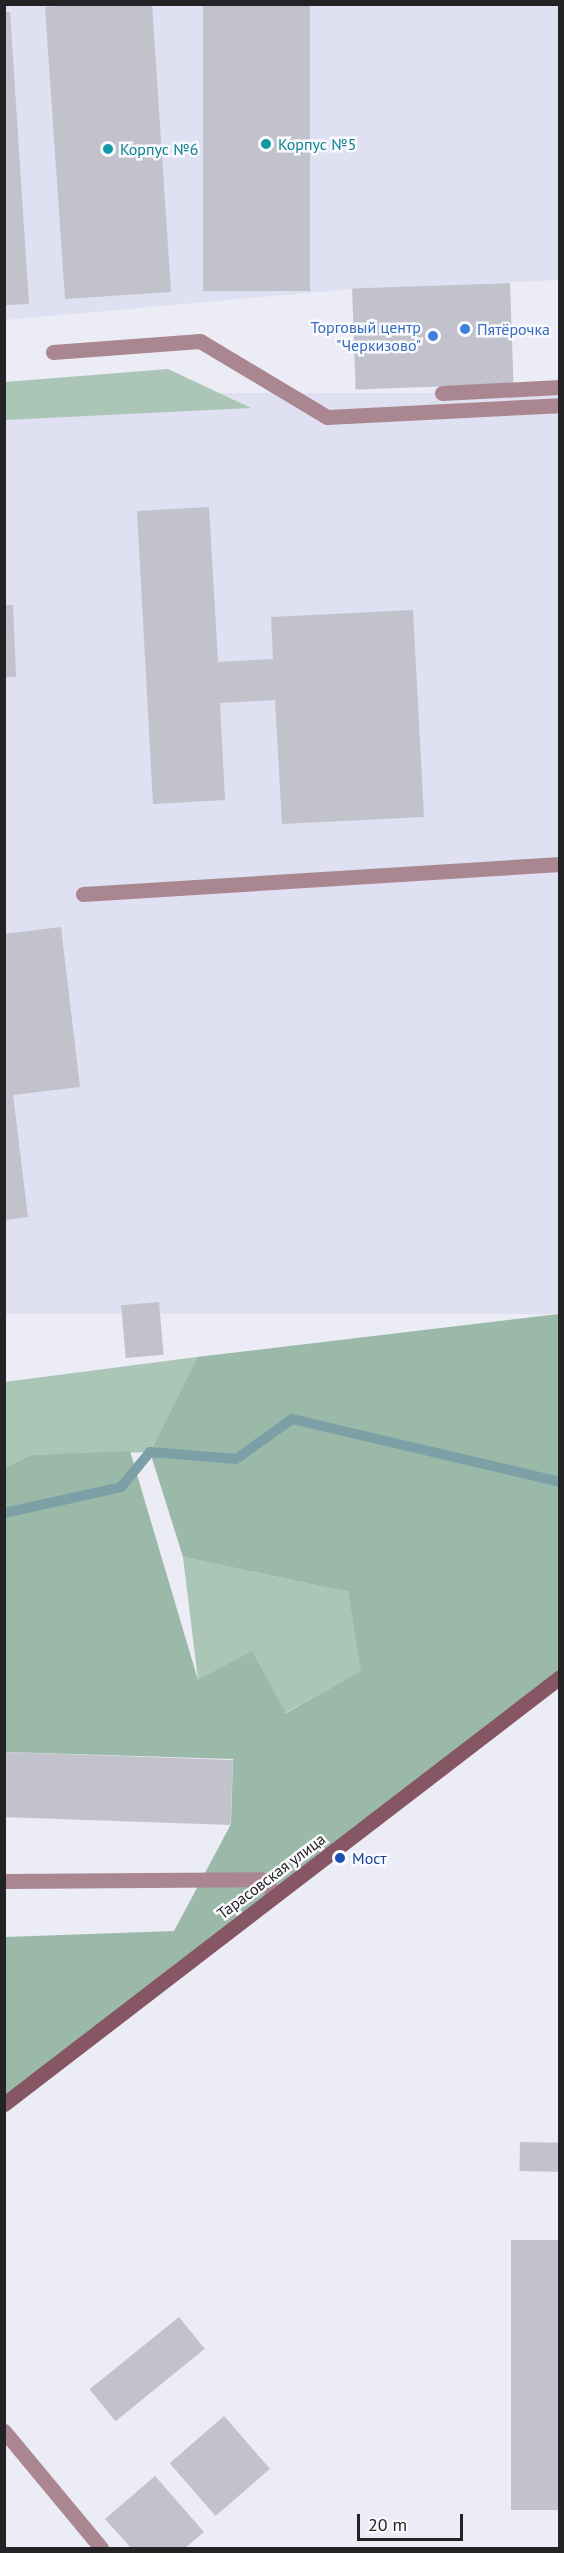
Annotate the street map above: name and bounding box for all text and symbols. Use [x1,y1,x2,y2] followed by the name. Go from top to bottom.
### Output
[278,134,356,154] place label: Корпус №5
[259,137,273,151] marker: Корпус №5
[120,139,198,159] place label: Корпус №6
[101,142,115,156] marker: Корпус №6
[311,317,421,355] place label: Торговый центр "Черкизово"
[477,319,550,339] place label: Пятёрочка
[458,322,472,336] marker: Пятёрочка
[426,329,440,343] marker: Торговый центр "Черкизово"
[213,1829,329,1923] street label: Тарасовская улица
[352,1848,387,1868] place label: Мост
[333,1851,347,1865] marker: Мост
[360,2502,466,2540] scale bar
[368,2513,407,2536] text: 20 m

